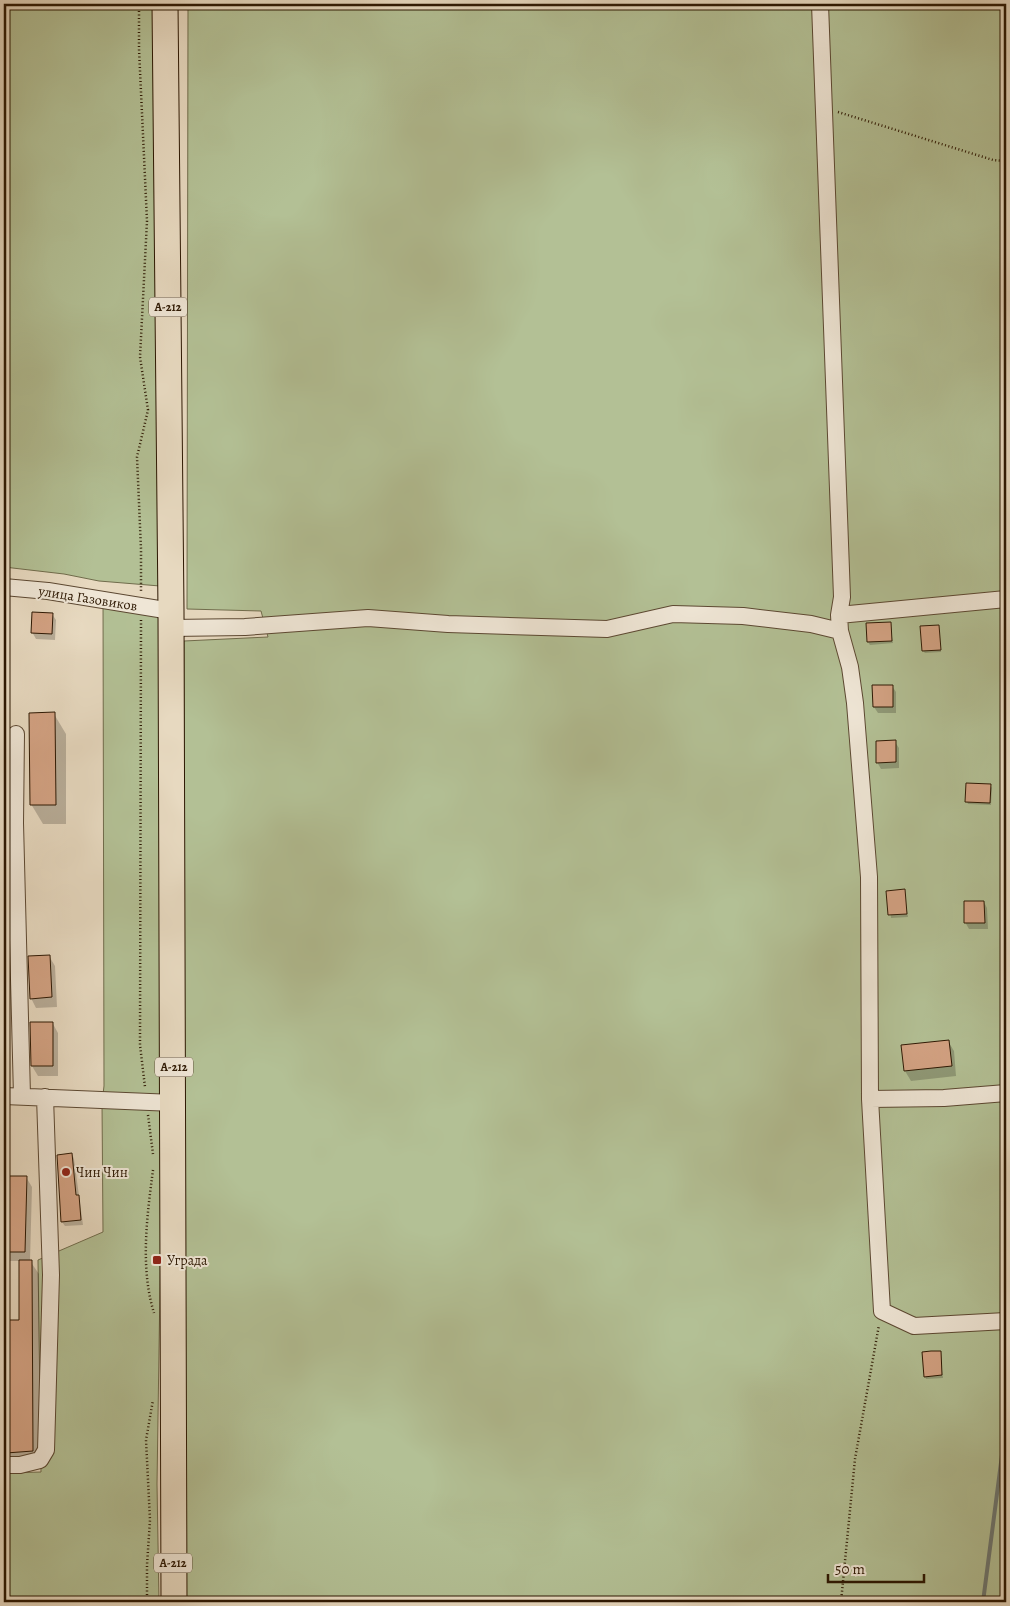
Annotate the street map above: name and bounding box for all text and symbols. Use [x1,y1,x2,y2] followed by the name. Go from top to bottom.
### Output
[149,298,187,316] road number: А-212
[36,581,139,616] street label: улица Газовиков
[155,1058,193,1076] road number: А-212
[76,1163,128,1182] place label: Чин Чин
[60,1166,72,1178] marker: Чин Чин
[167,1251,208,1270] place label: Уграда
[151,1254,163,1266] marker: Уграда
[828,1551,924,1583] scale bar
[154,1554,192,1572] road number: А-212
[835,1559,865,1579] text: 50 m

